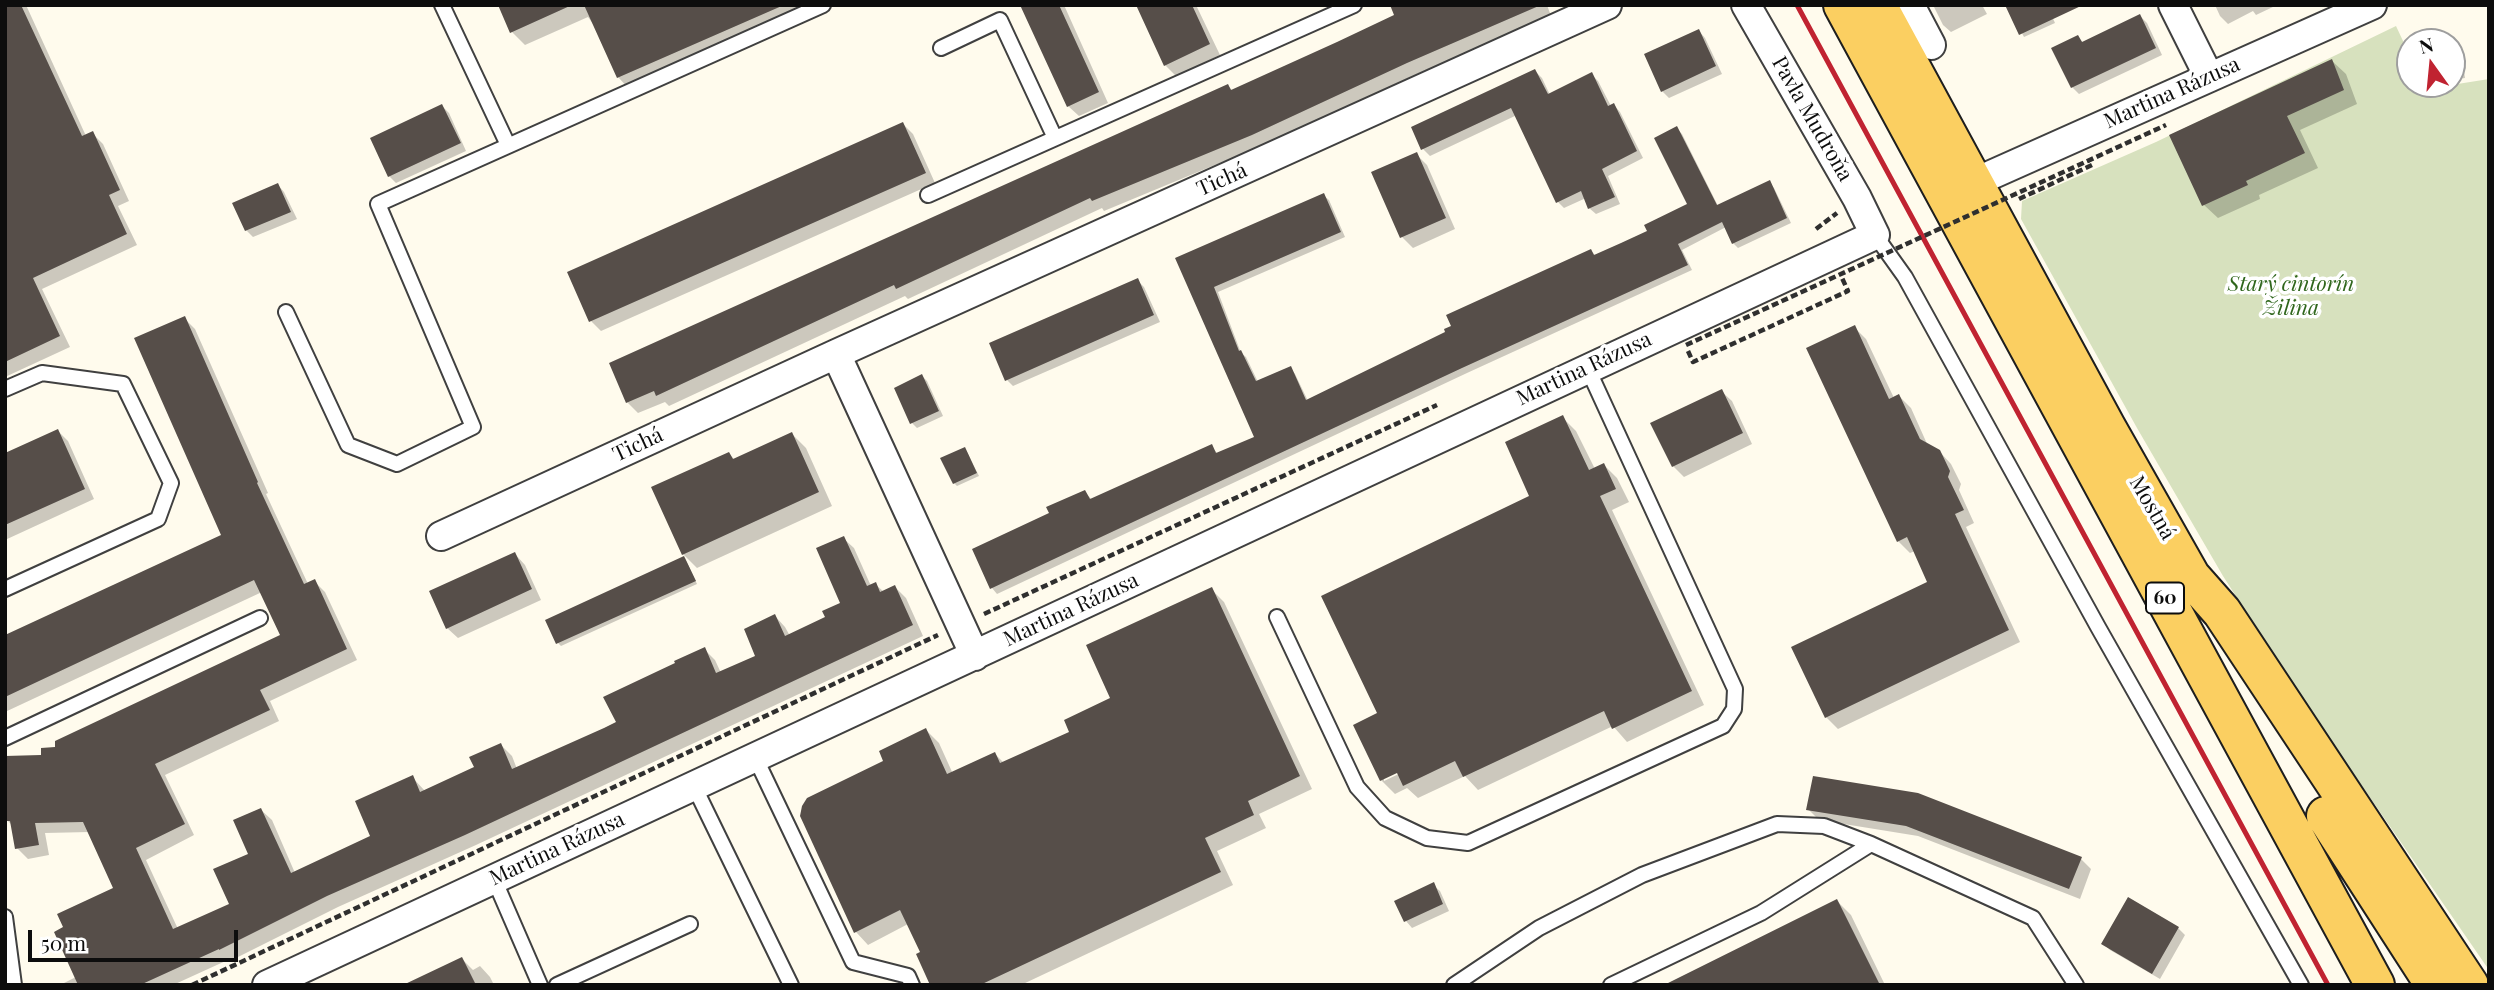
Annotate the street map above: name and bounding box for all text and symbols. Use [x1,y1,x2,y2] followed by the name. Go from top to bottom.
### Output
[2396,28,2466,98] north arrow
[2416,30,2436,59] text: N
[1766,52,1858,186] street label: Pavla Mudroňa
[2100,52,2244,134] street label: Martina Rázusa
[1193,158,1251,202] street label: Tichá
[2228,271,2354,321] park label: Starý cintorín Žilina
[1513,327,1655,411] street label: Martina Rázusa
[609,423,667,467] street label: Tichá
[2124,472,2180,544] street label: Mostná
[1000,568,1142,652] street label: Martina Rázusa
[2146,582,2184,614] road number: 60
[486,807,628,891] street label: Martina Rázusa
[32,916,242,960] scale bar
[41,928,86,956] text: 50 m

